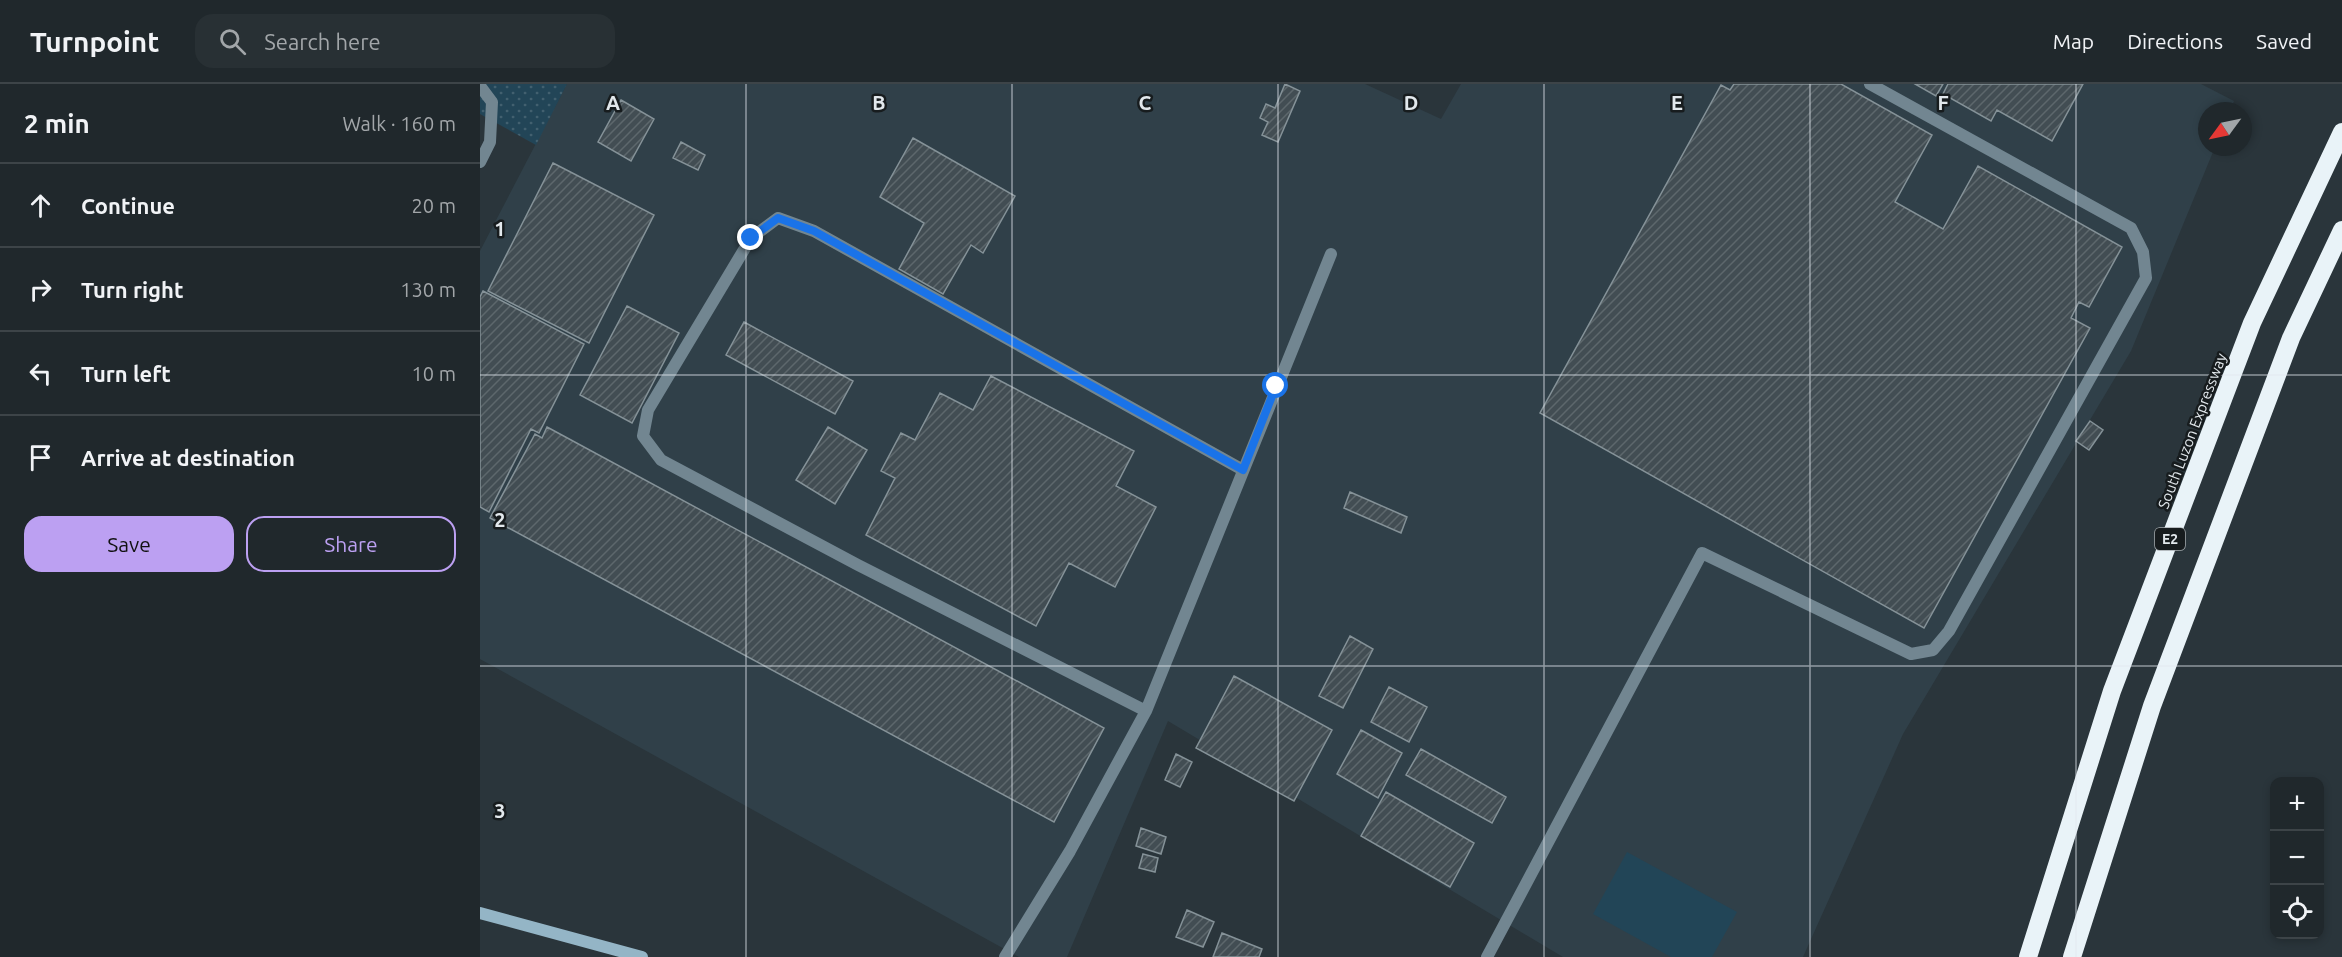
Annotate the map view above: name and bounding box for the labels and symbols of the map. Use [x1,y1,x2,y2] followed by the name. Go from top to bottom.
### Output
[606,91,620,114] text: A
[872,91,886,114] text: B
[1139,91,1152,114] text: C
[1404,91,1418,114] text: D
[1671,91,1683,114] text: E
[1937,91,1949,114] text: F
[2198,102,2252,156] north arrow
[494,217,506,240] text: 1
[737,224,763,250] route end
[2154,351,2230,511] street label: South Luzon Expressway
[1262,372,1288,398] route start
[494,508,506,531] text: 2
[2155,528,2185,550] road number: E2
[494,799,506,822] text: 3

